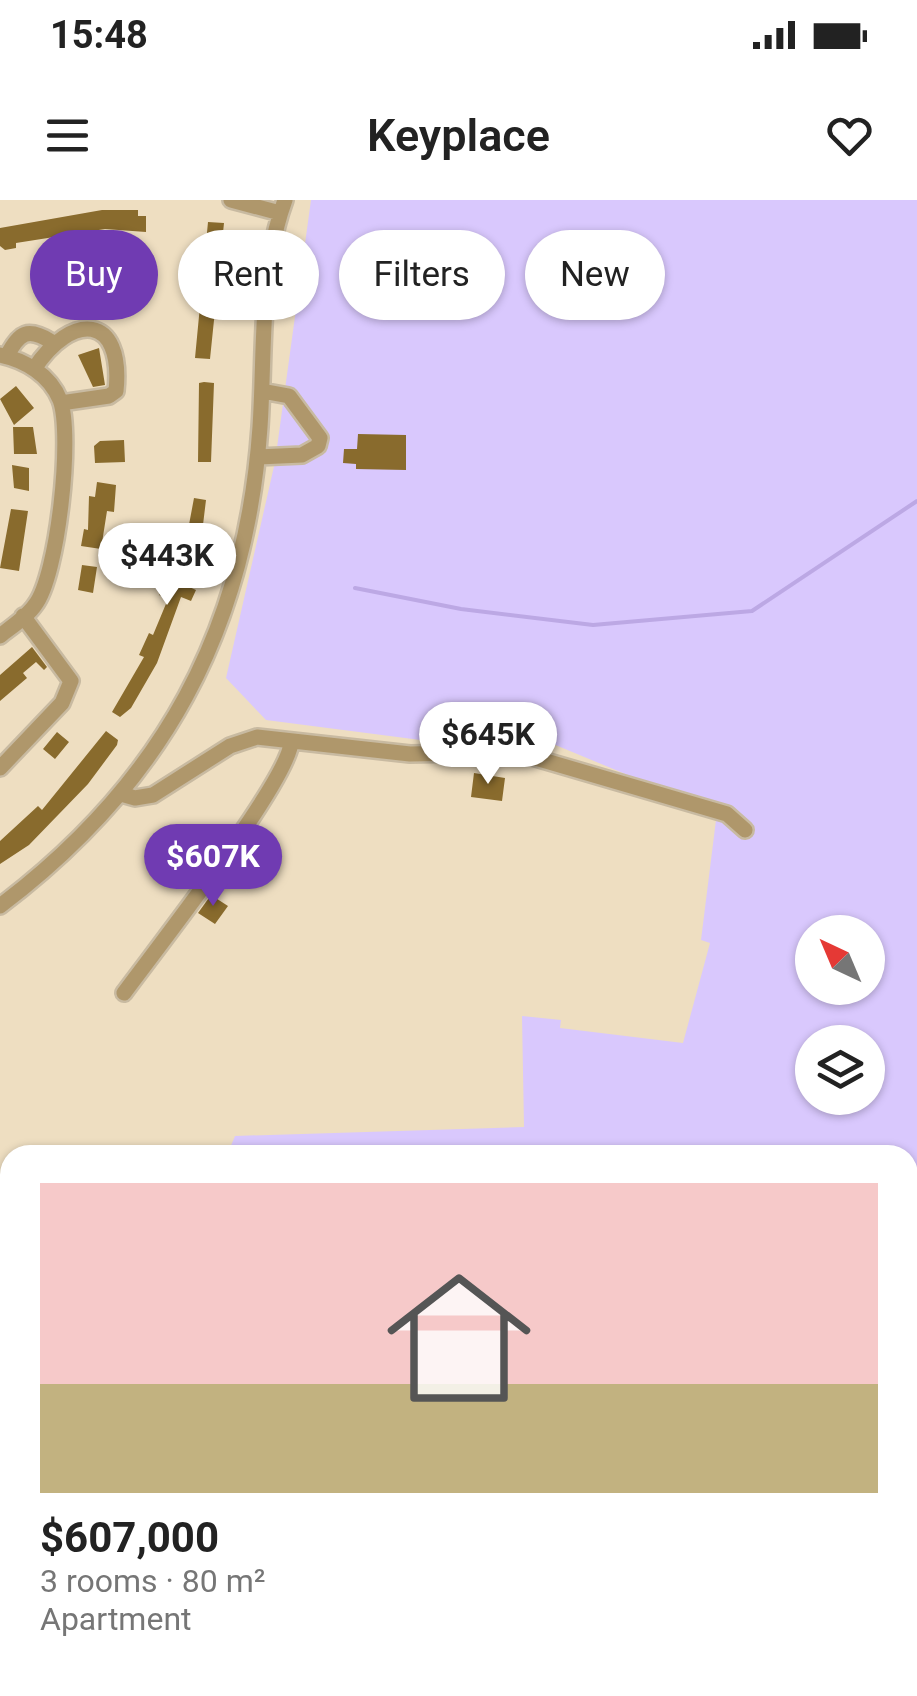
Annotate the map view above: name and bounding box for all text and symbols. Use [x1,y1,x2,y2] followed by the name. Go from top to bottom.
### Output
[50,13,148,57] text: 15:48
[40,108,95,163] icon: menu
[822,108,877,163] icon: heart
[367,109,550,162] text: Keyplace
[30,230,158,320] chip: Buy
[178,230,319,320] chip: Rent
[339,230,505,320] chip: Filters
[525,230,665,320] chip: New
[97,523,237,608] pin: $443K
[120,536,214,574] text: $443K
[418,702,558,787] pin: $645K
[441,715,535,753] text: $645K
[143,824,283,909] pin: $607K
[166,837,260,875] text: $607K
[795,915,885,1005] north arrow
[795,915,885,1115] map controls
[795,1025,885,1115] button: layers
[369,1248,549,1428] icon: home
[40,1513,219,1562] text: $607,000
[40,1562,265,1600] text: 3 rooms · 80 m²
[40,1600,192,1638] text: Apartment

